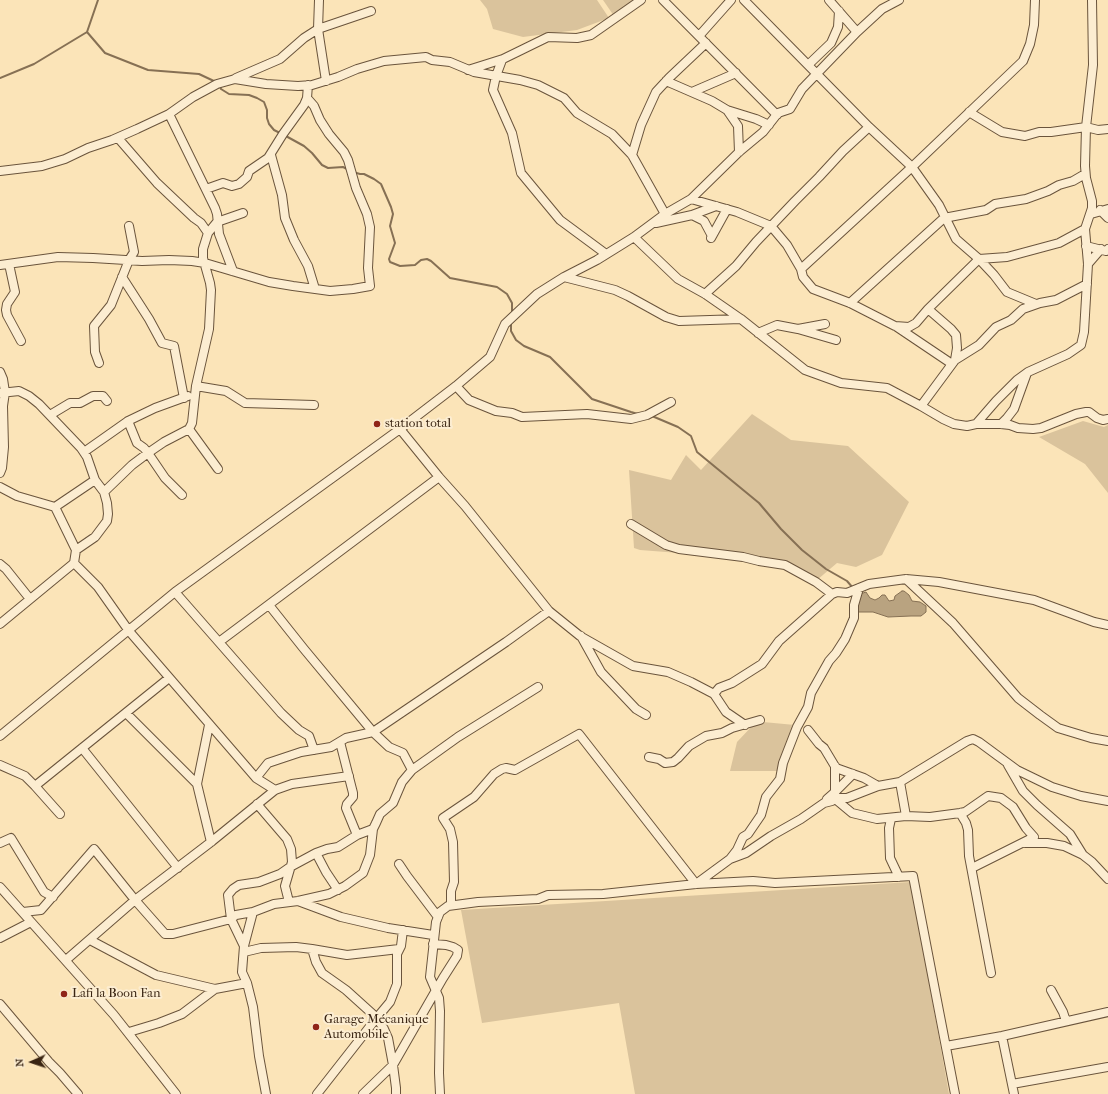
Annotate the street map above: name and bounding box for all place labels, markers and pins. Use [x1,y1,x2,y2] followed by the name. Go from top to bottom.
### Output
[385,416,451,432] place label: station total
[372,419,382,429] marker: station total
[72,986,161,1002] place label: Lafi la Boon Fan
[59,989,69,999] marker: Lafi la Boon Fan
[324,1012,429,1043] place label: Garage Mécanique Automobile
[311,1022,321,1032] marker: Garage Mécanique Automobile

